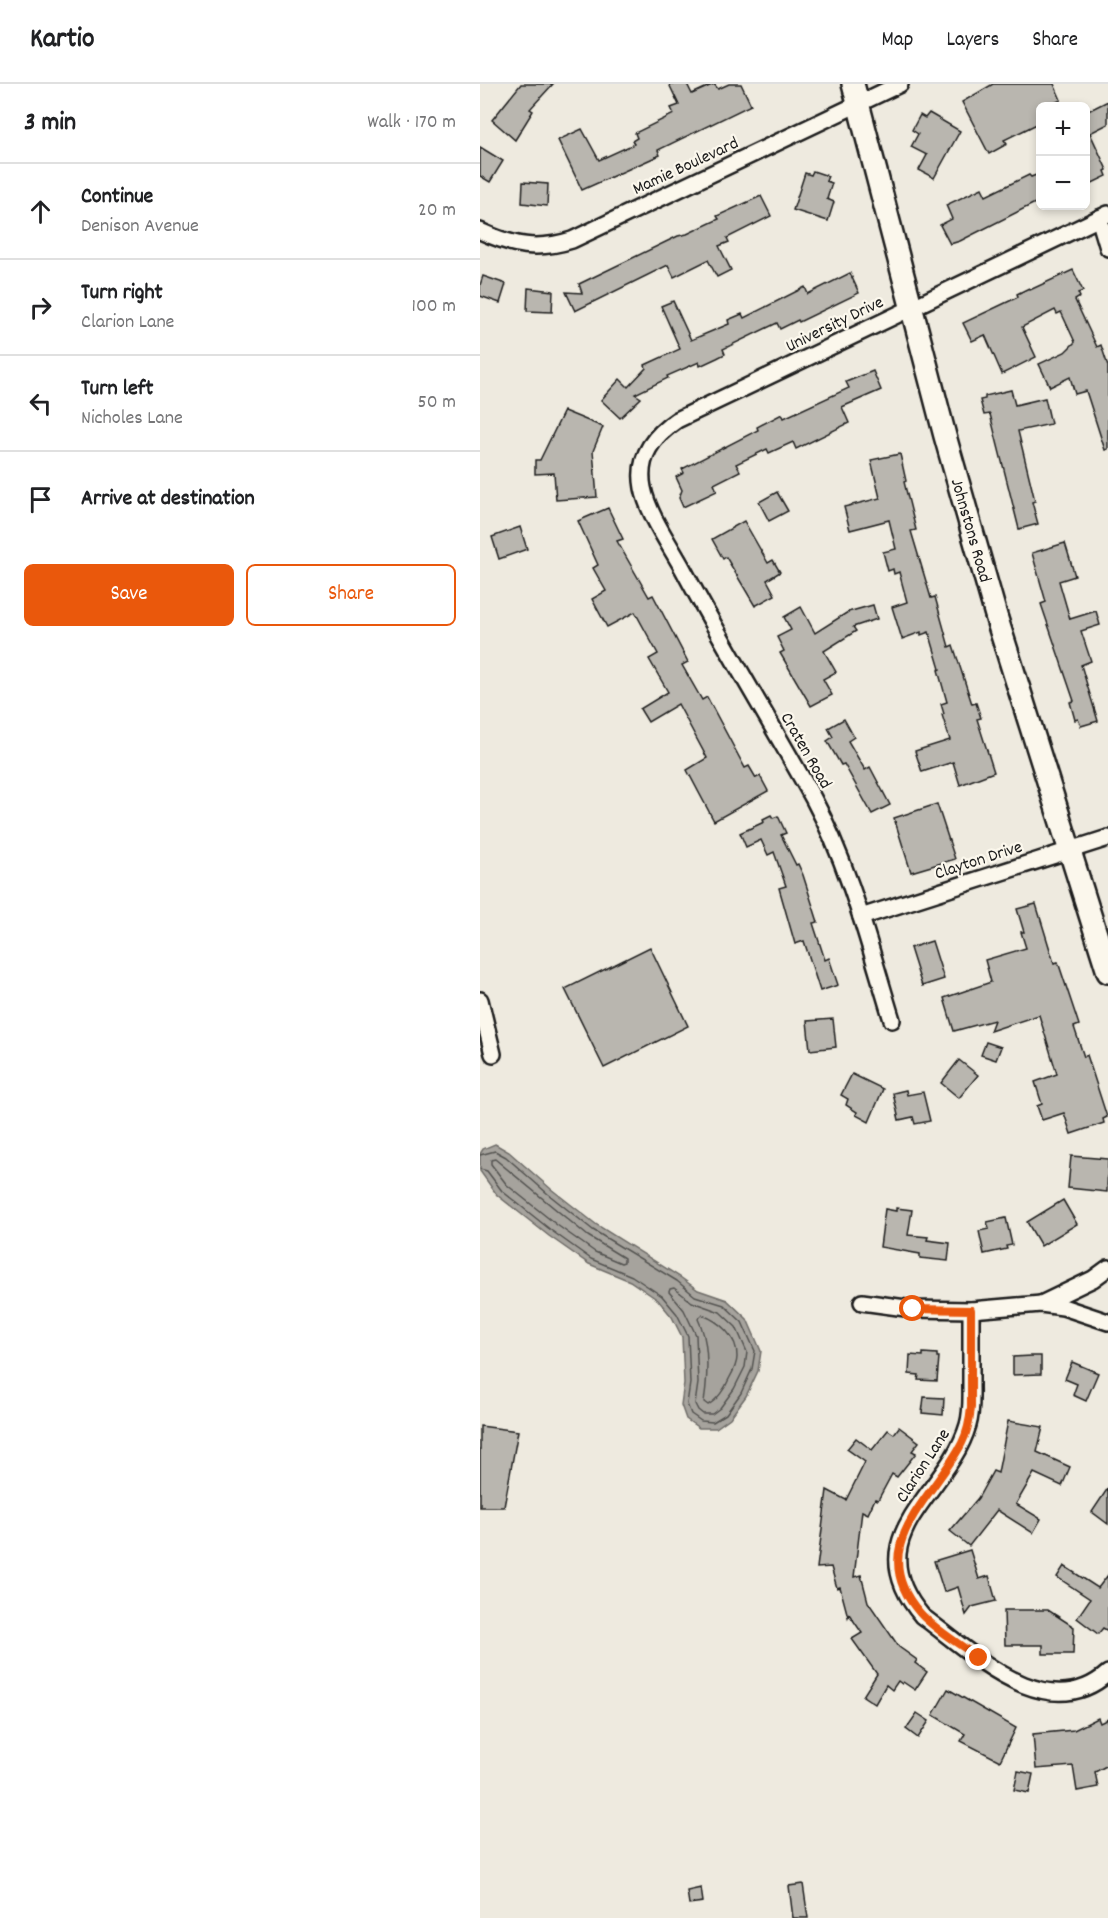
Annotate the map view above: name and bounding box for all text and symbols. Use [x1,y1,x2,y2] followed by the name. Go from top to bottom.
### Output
[30,21,94,61] text: Kartio
[882,26,913,56] text: Map
[946,26,999,56] text: Layers
[1032,26,1078,56] text: Share
[1036,102,1090,210] map controls
[1036,102,1090,156] button: +
[24,105,76,142] text: 3 min
[367,109,456,137] text: Walk · 170 m
[629,132,743,203] street label: Mamie Boulevard
[1036,156,1090,210] button: −
[81,182,153,213] text: Continue
[24,195,57,228] icon: ahead
[418,197,456,225] text: 20 m
[81,213,199,241] text: Denison Avenue
[81,278,163,309] text: Turn right
[24,291,57,324] icon: right
[782,291,888,360] street label: University Drive
[412,293,456,321] text: 100 m
[81,309,174,337] text: Clarion Lane
[81,374,153,405] text: Turn left
[24,387,57,420] icon: left
[418,389,456,417] text: 50 m
[81,405,183,433] text: Nicholes Lane
[943,476,996,586] street label: Johnstons Road
[24,483,57,516] icon: arrive
[81,484,255,515] text: Arrive at destination
[24,564,234,626] button: Save
[246,564,456,626] button: Share
[773,708,837,794] street label: Craten Road
[932,835,1026,887] street label: Clayton Drive
[899,1295,925,1321] route start
[891,1424,958,1508] street label: Clarion Lane
[965,1644,991,1670] route end

